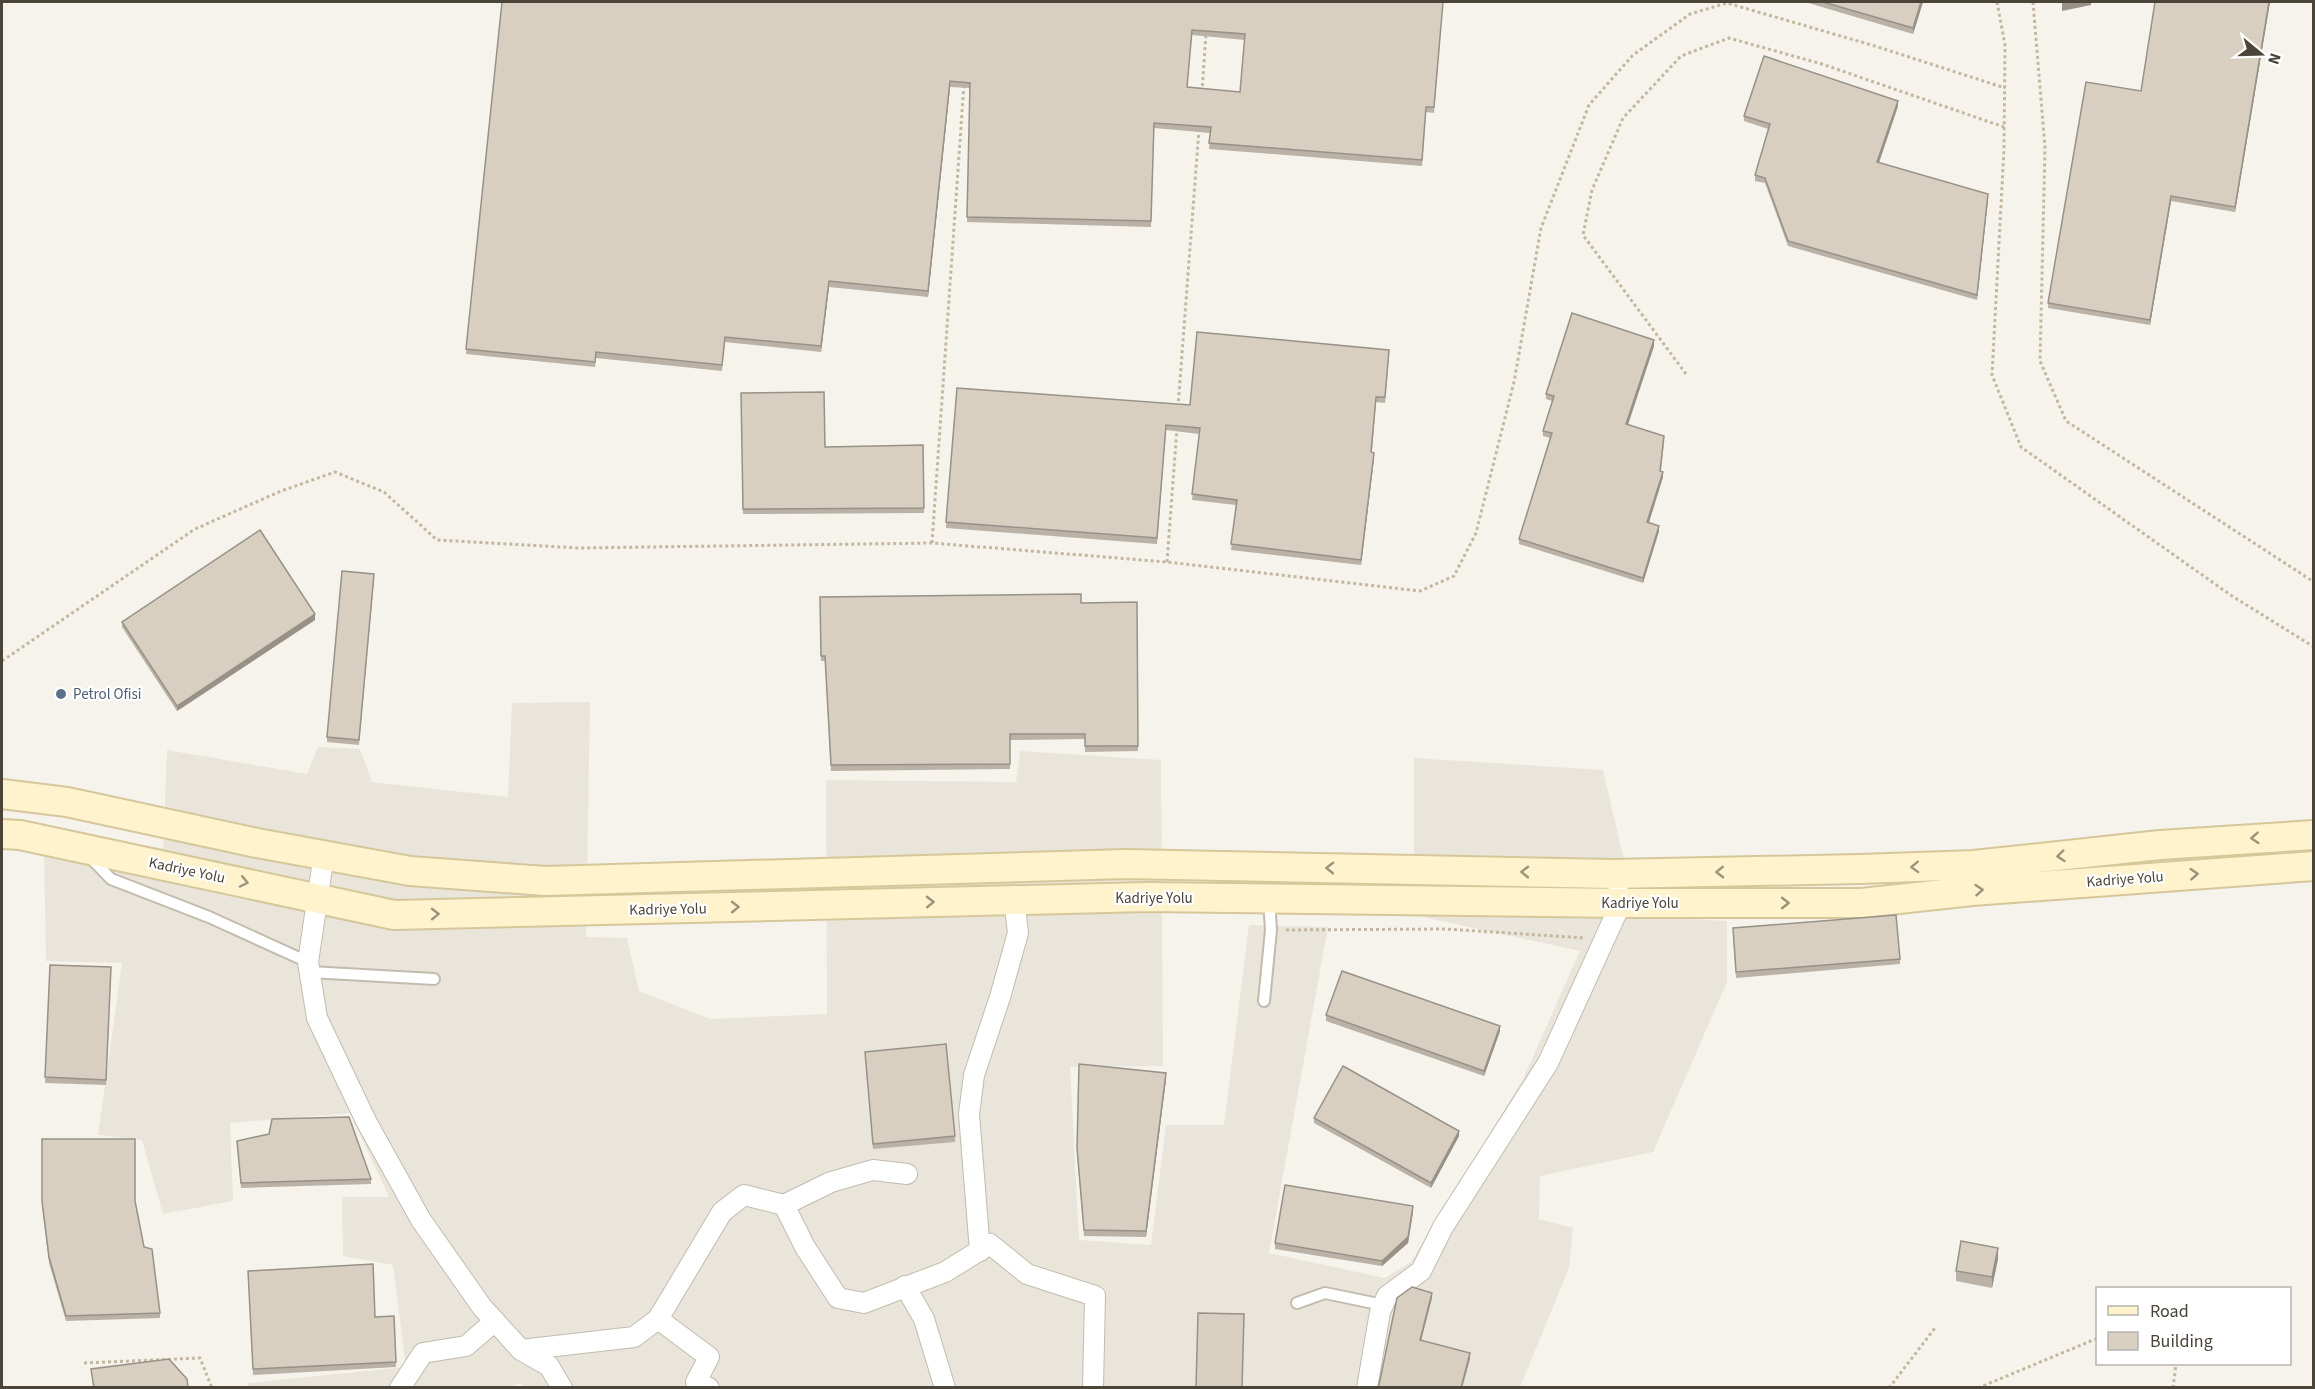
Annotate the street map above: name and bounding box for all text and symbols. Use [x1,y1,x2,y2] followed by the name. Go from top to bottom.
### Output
[2231,24,2291,84] north arrow
[2262,50,2286,67] text: N
[73,684,142,705] place label: Petrol Ofisi
[54,687,68,701] marker: Petrol Ofisi
[2251,831,2260,844] one-way arrow
[2056,849,2065,862] one-way arrow
[147,852,227,889] street label: Kadriye Yolu
[1911,861,1920,874] one-way arrow
[1326,862,1335,875] one-way arrow
[1521,866,1530,878] one-way arrow
[1716,866,1725,878] one-way arrow
[2086,866,2164,893] street label: Kadriye Yolu
[2190,868,2199,881] one-way arrow
[239,875,249,888] one-way arrow
[1974,884,1983,897] one-way arrow
[1115,888,1193,909] street label: Kadriye Yolu
[1601,893,1679,914] street label: Kadriye Yolu
[926,896,935,908] one-way arrow
[1780,897,1789,909] one-way arrow
[629,898,707,921] street label: Kadriye Yolu
[731,901,740,913] one-way arrow
[431,908,440,920] one-way arrow
[2096,1287,2291,1365] legend
[2150,1299,2189,1324] text: Road
[2150,1329,2213,1354] text: Building

